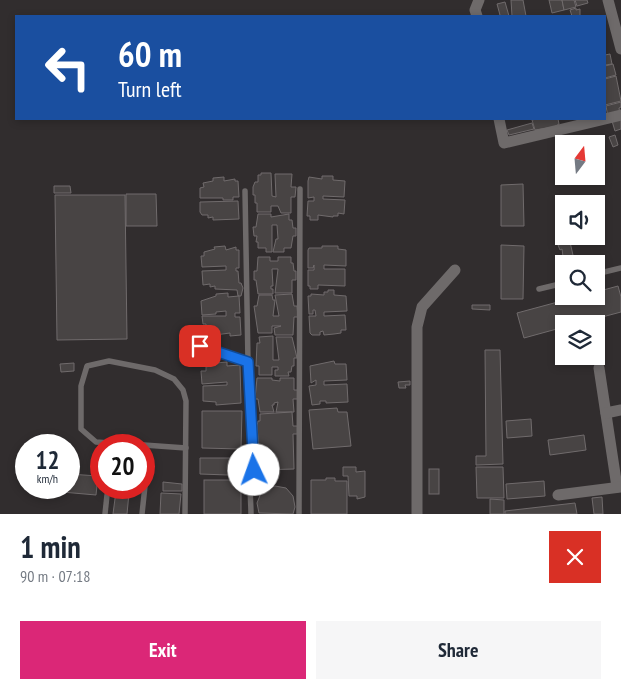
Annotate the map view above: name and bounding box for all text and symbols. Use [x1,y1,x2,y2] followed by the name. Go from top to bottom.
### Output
[118,31,182,77] text: 60 m
[35,35,100,100] icon: left
[118,75,182,103] text: Turn left
[555,135,605,185] north arrow
[555,135,605,365] map controls
[555,195,605,245] button: sound
[555,255,605,305] button: search
[555,315,605,365] button: layers
[179,325,221,367] pin
[186,332,214,360] icon: arrive
[90,434,155,499] speed limit sign: 20
[227,443,279,495] position arrow
[36,444,59,476] text: 12
[37,471,58,486] text: km/h
[20,527,81,566] text: 1 min
[549,531,601,583] button: close
[20,566,91,586] text: 90 m · 07:18
[20,621,306,679] button: Exit
[316,621,601,679] button: Share

